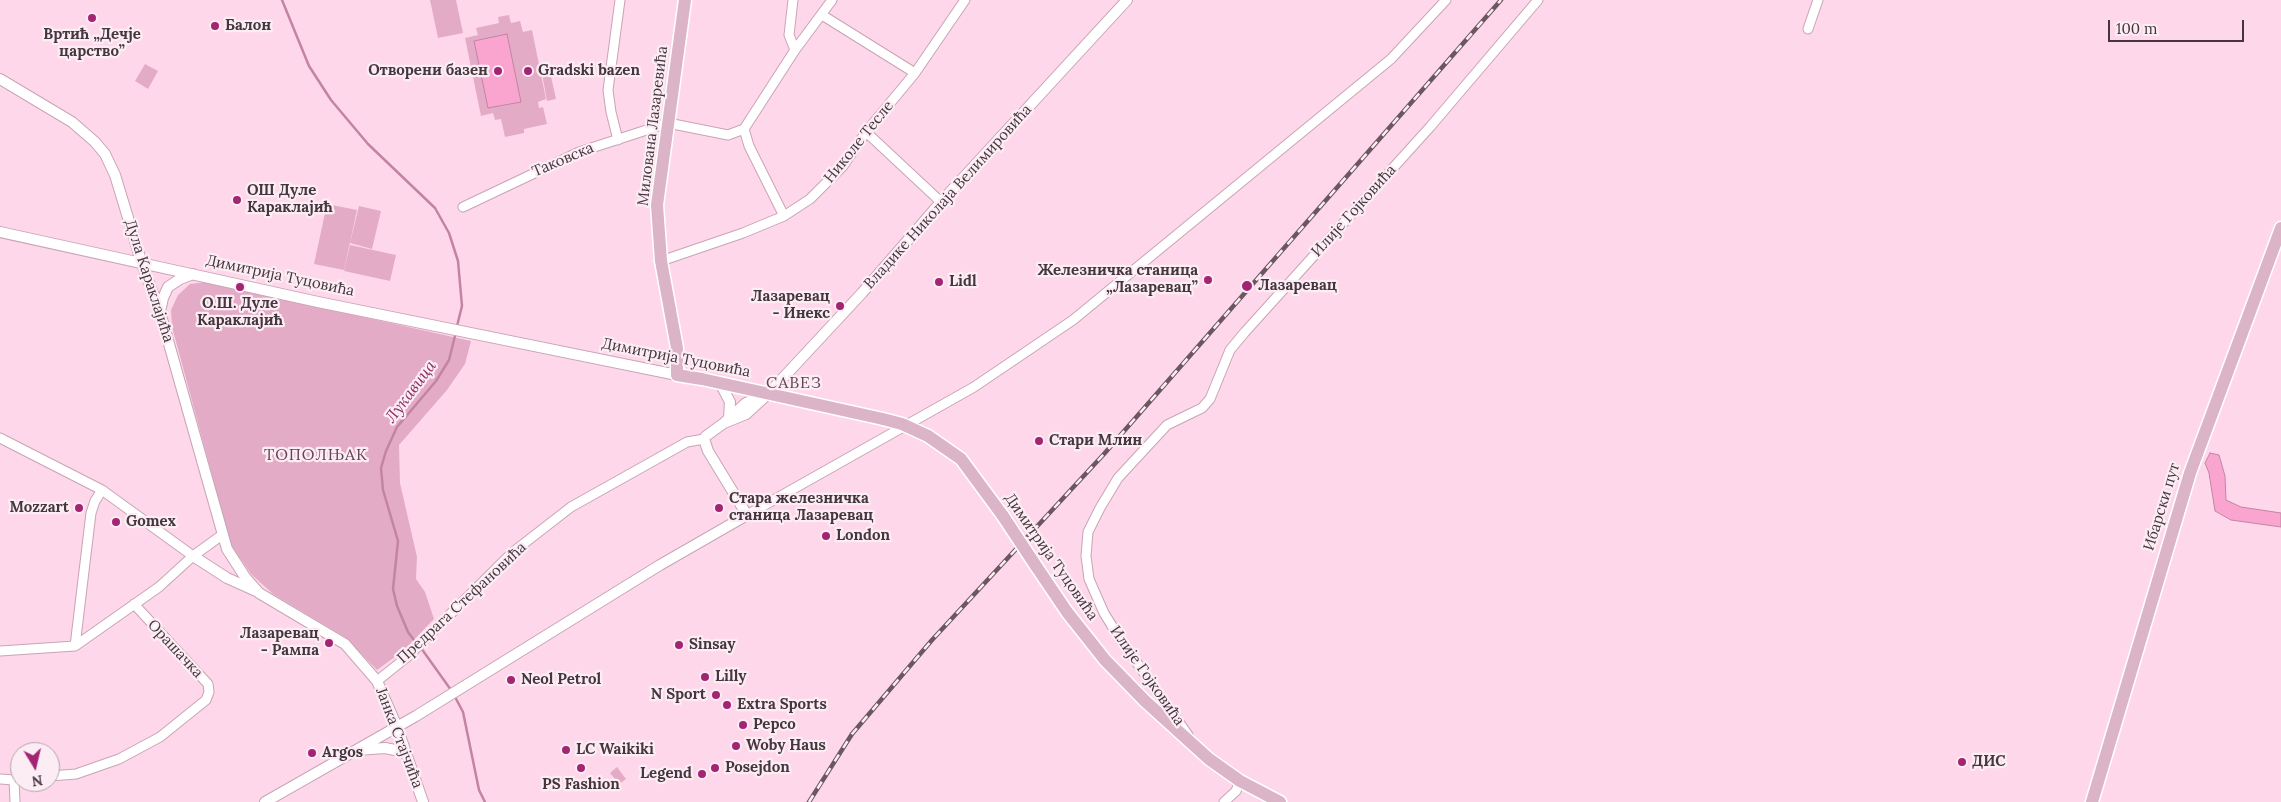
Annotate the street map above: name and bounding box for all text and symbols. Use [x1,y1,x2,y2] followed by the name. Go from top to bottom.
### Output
[2111,10,2247,42] scale bar
[86,12,98,24] marker: Вртић „Дечје царство”
[225,17,271,35] place label: Балон
[2116,19,2157,38] text: 100 m
[209,20,221,32] marker: Балон
[43,26,141,61] place label: Вртић „Дечје царство”
[634,45,672,207] street label: Милована Лазаревића
[368,62,488,80] place label: Отворени базен
[538,62,640,80] place label: Gradski bazen
[492,65,504,77] marker: Отворени базен
[522,65,534,77] marker: Gradski bazen
[820,97,898,187] street label: Николе Тесле
[860,101,1036,293] street label: Владике Николаја Велимировића
[529,139,597,181] street label: Таковска
[1308,161,1400,261] street label: Илије Гојковића
[247,182,333,217] place label: ОШ Дуле Караклајић
[231,194,243,206] marker: ОШ Дуле Караклајић
[121,217,177,345] street label: Дула Караклајића
[204,251,356,301] street label: Димитрија Туцовића
[1038,262,1198,297] place label: Железничка станица „Лазаревац”
[949,273,977,291] place label: Lidl
[1202,274,1214,286] marker: Железничка станица „Лазаревац”
[933,276,945,288] marker: Lidl
[1258,277,1337,295] place label: Лазаревац
[1240,279,1254,293] marker: Лазаревац
[234,281,246,293] marker: О.Ш. Дуле Караклајић
[751,288,830,323] place label: Лазаревац - Инекс
[197,295,283,330] place label: О.Ш. Дуле Караклајић
[834,300,846,312] marker: Лазаревац - Инекс
[600,335,752,381] street label: Димитрија Туцовића
[381,357,441,427] water label: Лукавица
[765,373,823,393] district label: САВЕЗ
[1049,432,1142,450] place label: Стари Млин
[1033,435,1045,447] marker: Стари Млин
[263,445,369,465] district label: ТОПОЛЊАК
[2140,461,2184,553] street label: Ибарски пут
[729,490,874,525] place label: Стара железничка станица Лазаревац
[1000,490,1102,624] street label: Димитрија Туцовића
[10,499,69,517] place label: Mozzart
[73,502,85,514] marker: Mozzart
[713,502,725,514] marker: Стара железничка станица Лазаревац
[126,513,176,531] place label: Gomex
[110,516,122,528] marker: Gomex
[836,527,890,545] place label: London
[820,530,832,542] marker: London
[394,539,530,667] street label: Предрага Стефановића
[144,616,206,682] street label: Орашачка
[1106,623,1188,729] street label: Илије Гојковића
[240,625,319,660] place label: Лазаревац - Рампа
[689,636,736,654] place label: Sinsay
[323,637,335,649] marker: Лазаревац - Рампа
[673,639,685,651] marker: Sinsay
[715,668,746,686] place label: Lilly
[521,671,601,689] place label: Neol Petrol
[699,671,711,683] marker: Lilly
[505,674,517,686] marker: Neol Petrol
[372,685,426,791] street label: Јанка Стајчића
[651,686,706,704] place label: N Sport
[710,689,722,701] marker: N Sport
[737,696,827,714] place label: Extra Sports
[721,699,733,711] marker: Extra Sports
[753,716,796,734] place label: Pepco
[737,719,749,731] marker: Pepco
[746,737,826,755] place label: Woby Haus
[730,740,742,752] marker: Woby Haus
[576,741,654,759] place label: LC Waikiki
[10,742,60,792] north arrow
[322,744,363,762] place label: Argos
[560,744,572,756] marker: LC Waikiki
[306,747,318,759] marker: Argos
[1972,753,2006,771] place label: ДИС
[1956,756,1968,768] marker: ДИС
[725,759,790,777] place label: Posejdon
[575,762,587,774] marker: PS Fashion
[709,762,721,774] marker: Posejdon
[640,765,692,783] place label: Legend
[696,768,708,780] marker: Legend
[30,771,44,791] text: N
[542,776,620,794] place label: PS Fashion

